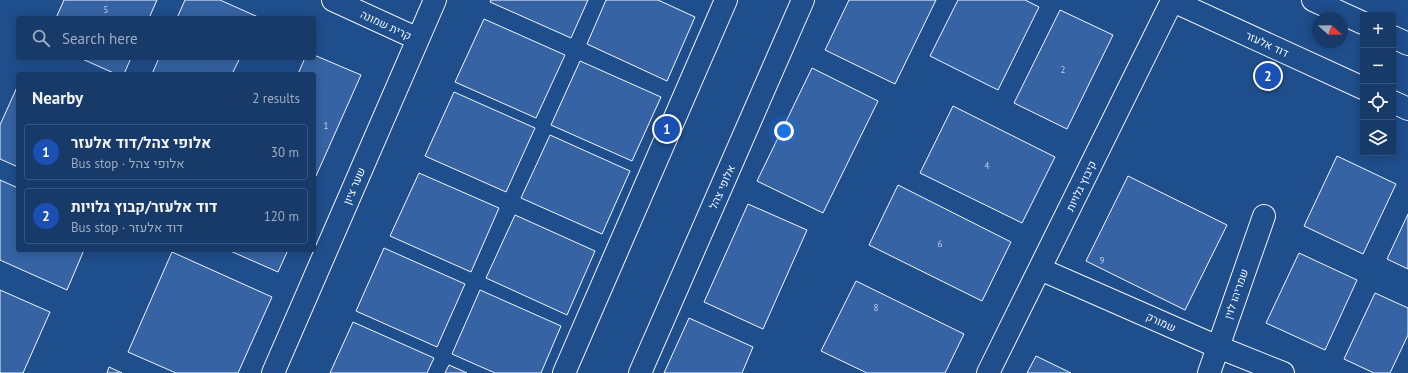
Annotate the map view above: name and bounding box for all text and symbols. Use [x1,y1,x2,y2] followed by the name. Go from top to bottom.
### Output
[104,4,109,15] house number: 5
[358,7,414,43] street label: קרית שמונה
[1312,12,1348,48] north arrow
[1360,12,1396,156] map controls
[1360,12,1396,48] button: +
[16,16,316,60] search box
[30,27,52,49] icon: search
[1243,28,1291,60] street label: דוד אלעזר
[62,29,138,48] text: Search here
[1360,48,1396,84] button: −
[1255,61,1281,91] pin: 2
[1061,64,1066,75] house number: 2
[1360,84,1396,120] button: locate
[32,87,83,109] text: Nearby
[252,90,300,107] text: 2 results
[654,114,680,144] pin: 1
[324,120,329,131] house number: 1
[1360,120,1396,156] button: layers
[774,121,794,141] your location
[71,133,211,152] text: אלופי צהל/דוד אלעזר
[42,144,50,161] text: 1
[271,144,299,161] text: 30 m
[71,155,185,172] text: Bus stop · אלופי צהל
[1063,158,1099,214] street label: קיבוץ גלויות
[985,160,990,171] house number: 4
[706,163,738,211] street label: אלופי צהל
[340,165,368,207] street label: שער ציון
[71,197,217,216] text: דוד אלעזר/קבוץ גלויות
[42,208,50,225] text: 2
[264,208,299,225] text: 120 m
[71,219,183,236] text: Bus stop · דוד אלעזר
[938,238,943,249] house number: 6
[1100,255,1105,266] house number: 9
[1221,267,1251,321] street label: שמריהו לוין
[874,302,879,313] house number: 8
[1144,309,1178,335] street label: שמורק

